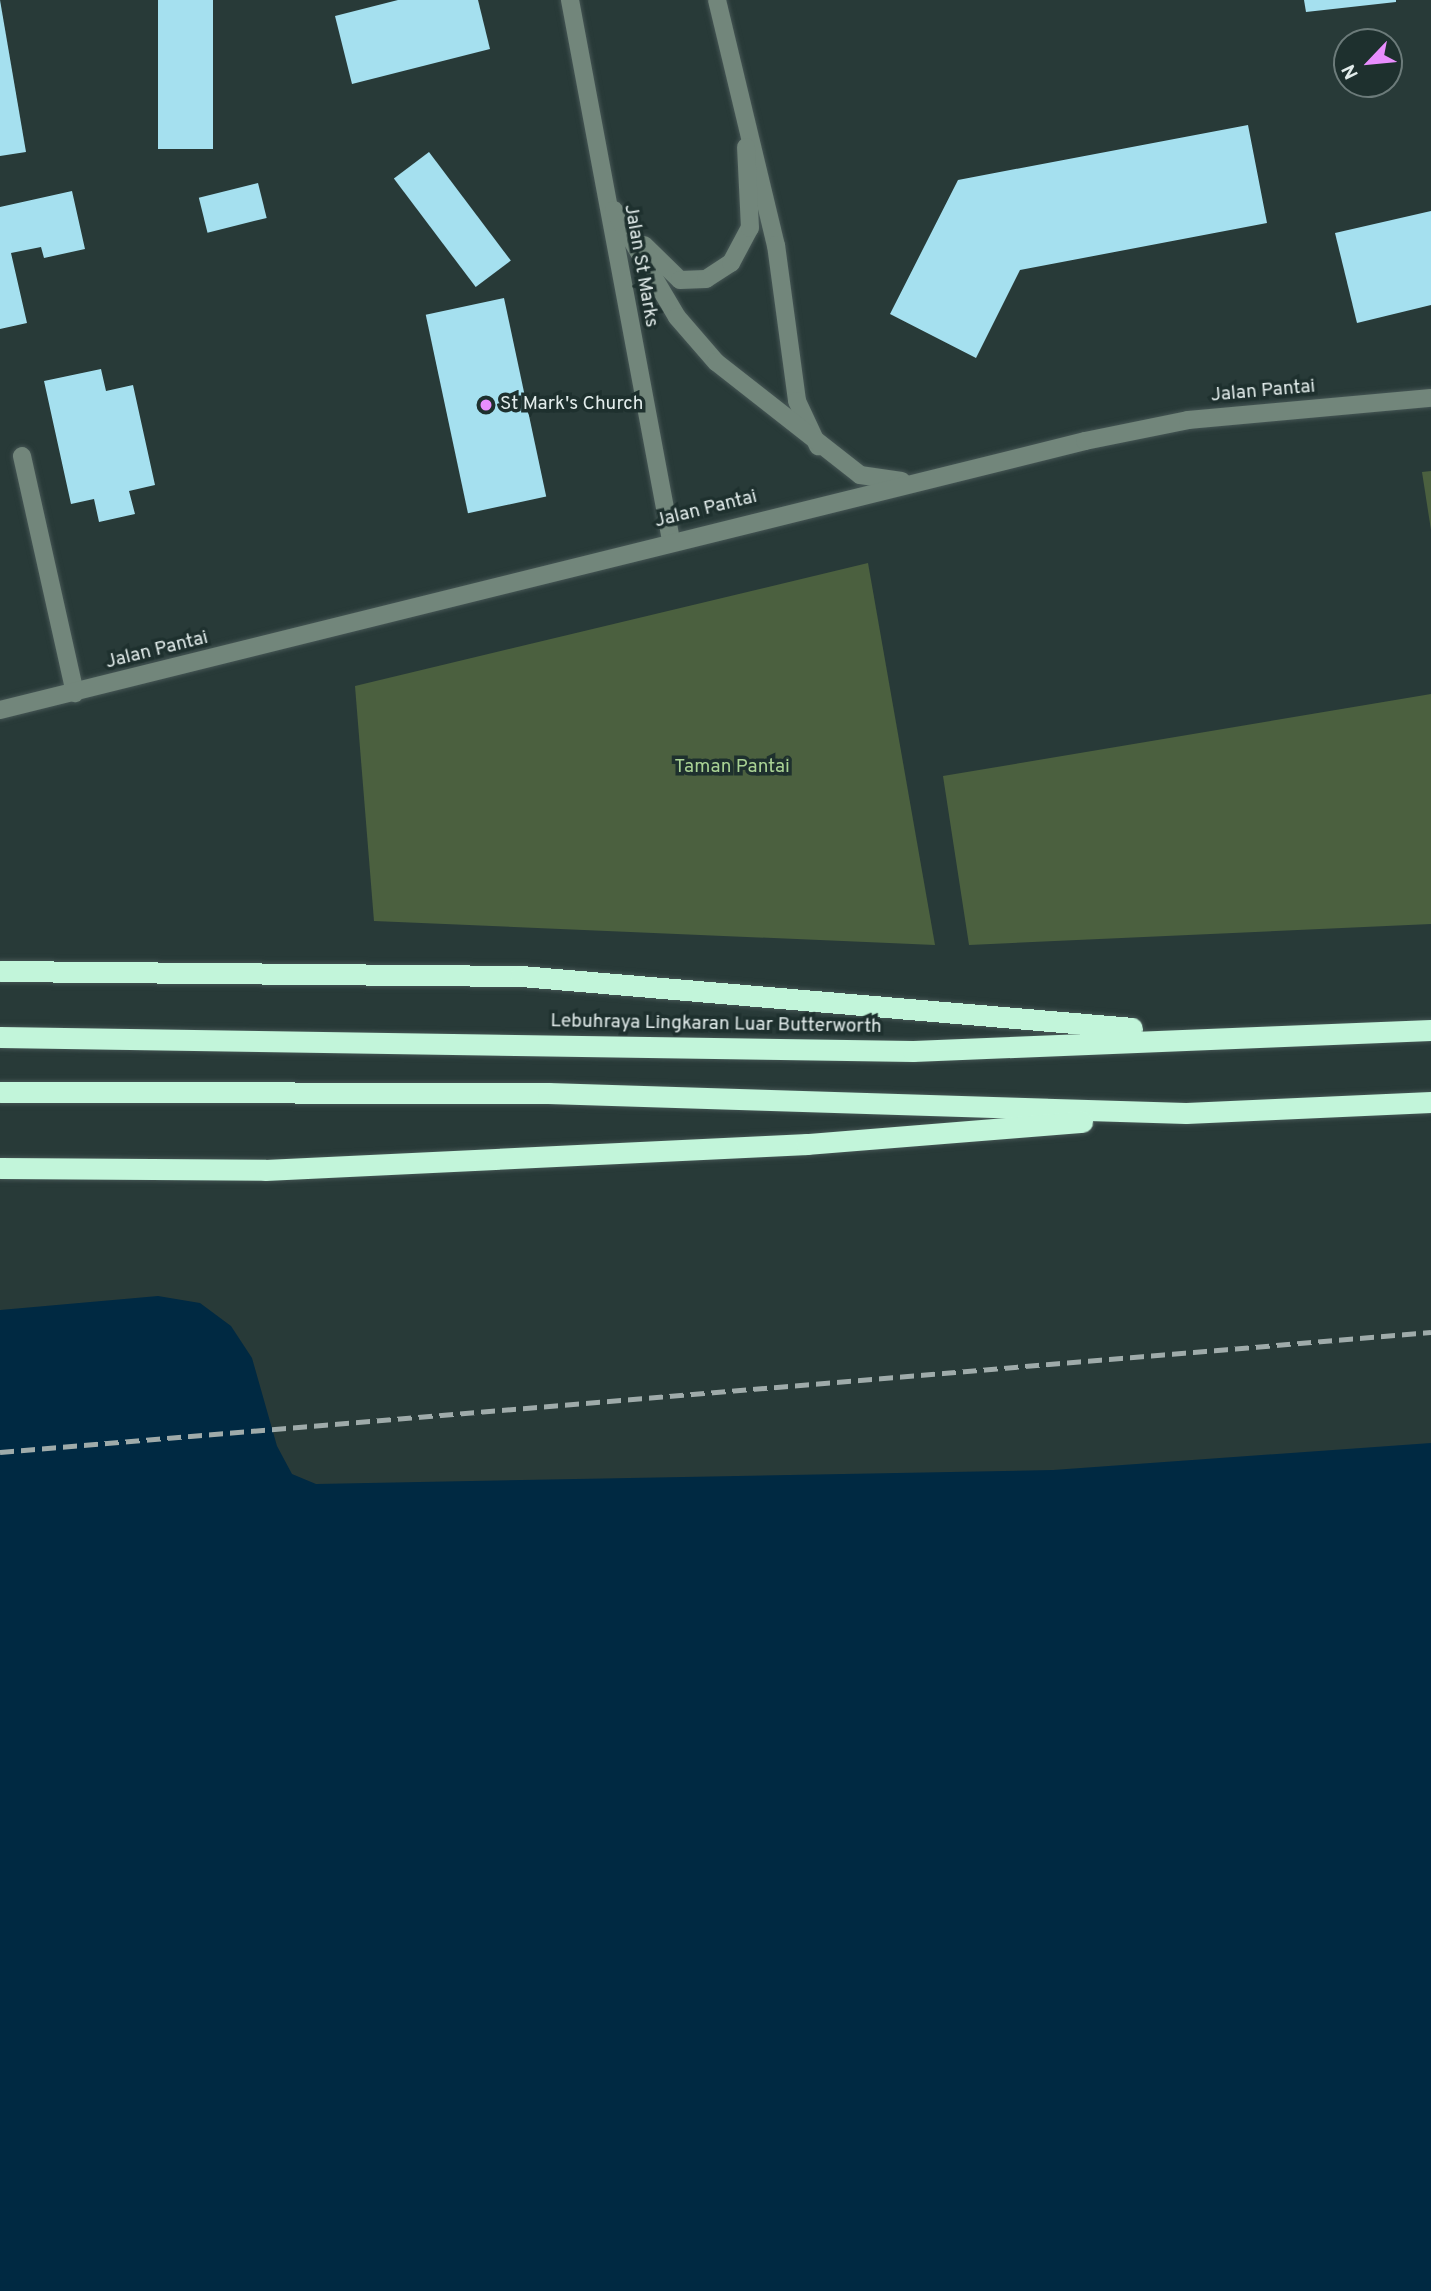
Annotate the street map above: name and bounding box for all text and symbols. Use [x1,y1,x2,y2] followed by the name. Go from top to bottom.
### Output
[1333,28,1403,98] north arrow
[1337,60,1365,83] text: N
[618,203,662,329] street label: Jalan St Marks
[1210,376,1316,408] street label: Jalan Pantai
[500,394,644,416] place label: St Mark's Church
[478,397,494,413] marker: St Mark's Church
[652,486,760,534] street label: Jalan Pantai
[103,627,211,675] street label: Jalan Pantai
[674,757,790,779] park label: Taman Pantai
[550,1011,882,1039] street label: Lebuhraya Lingkaran Luar Butterworth

